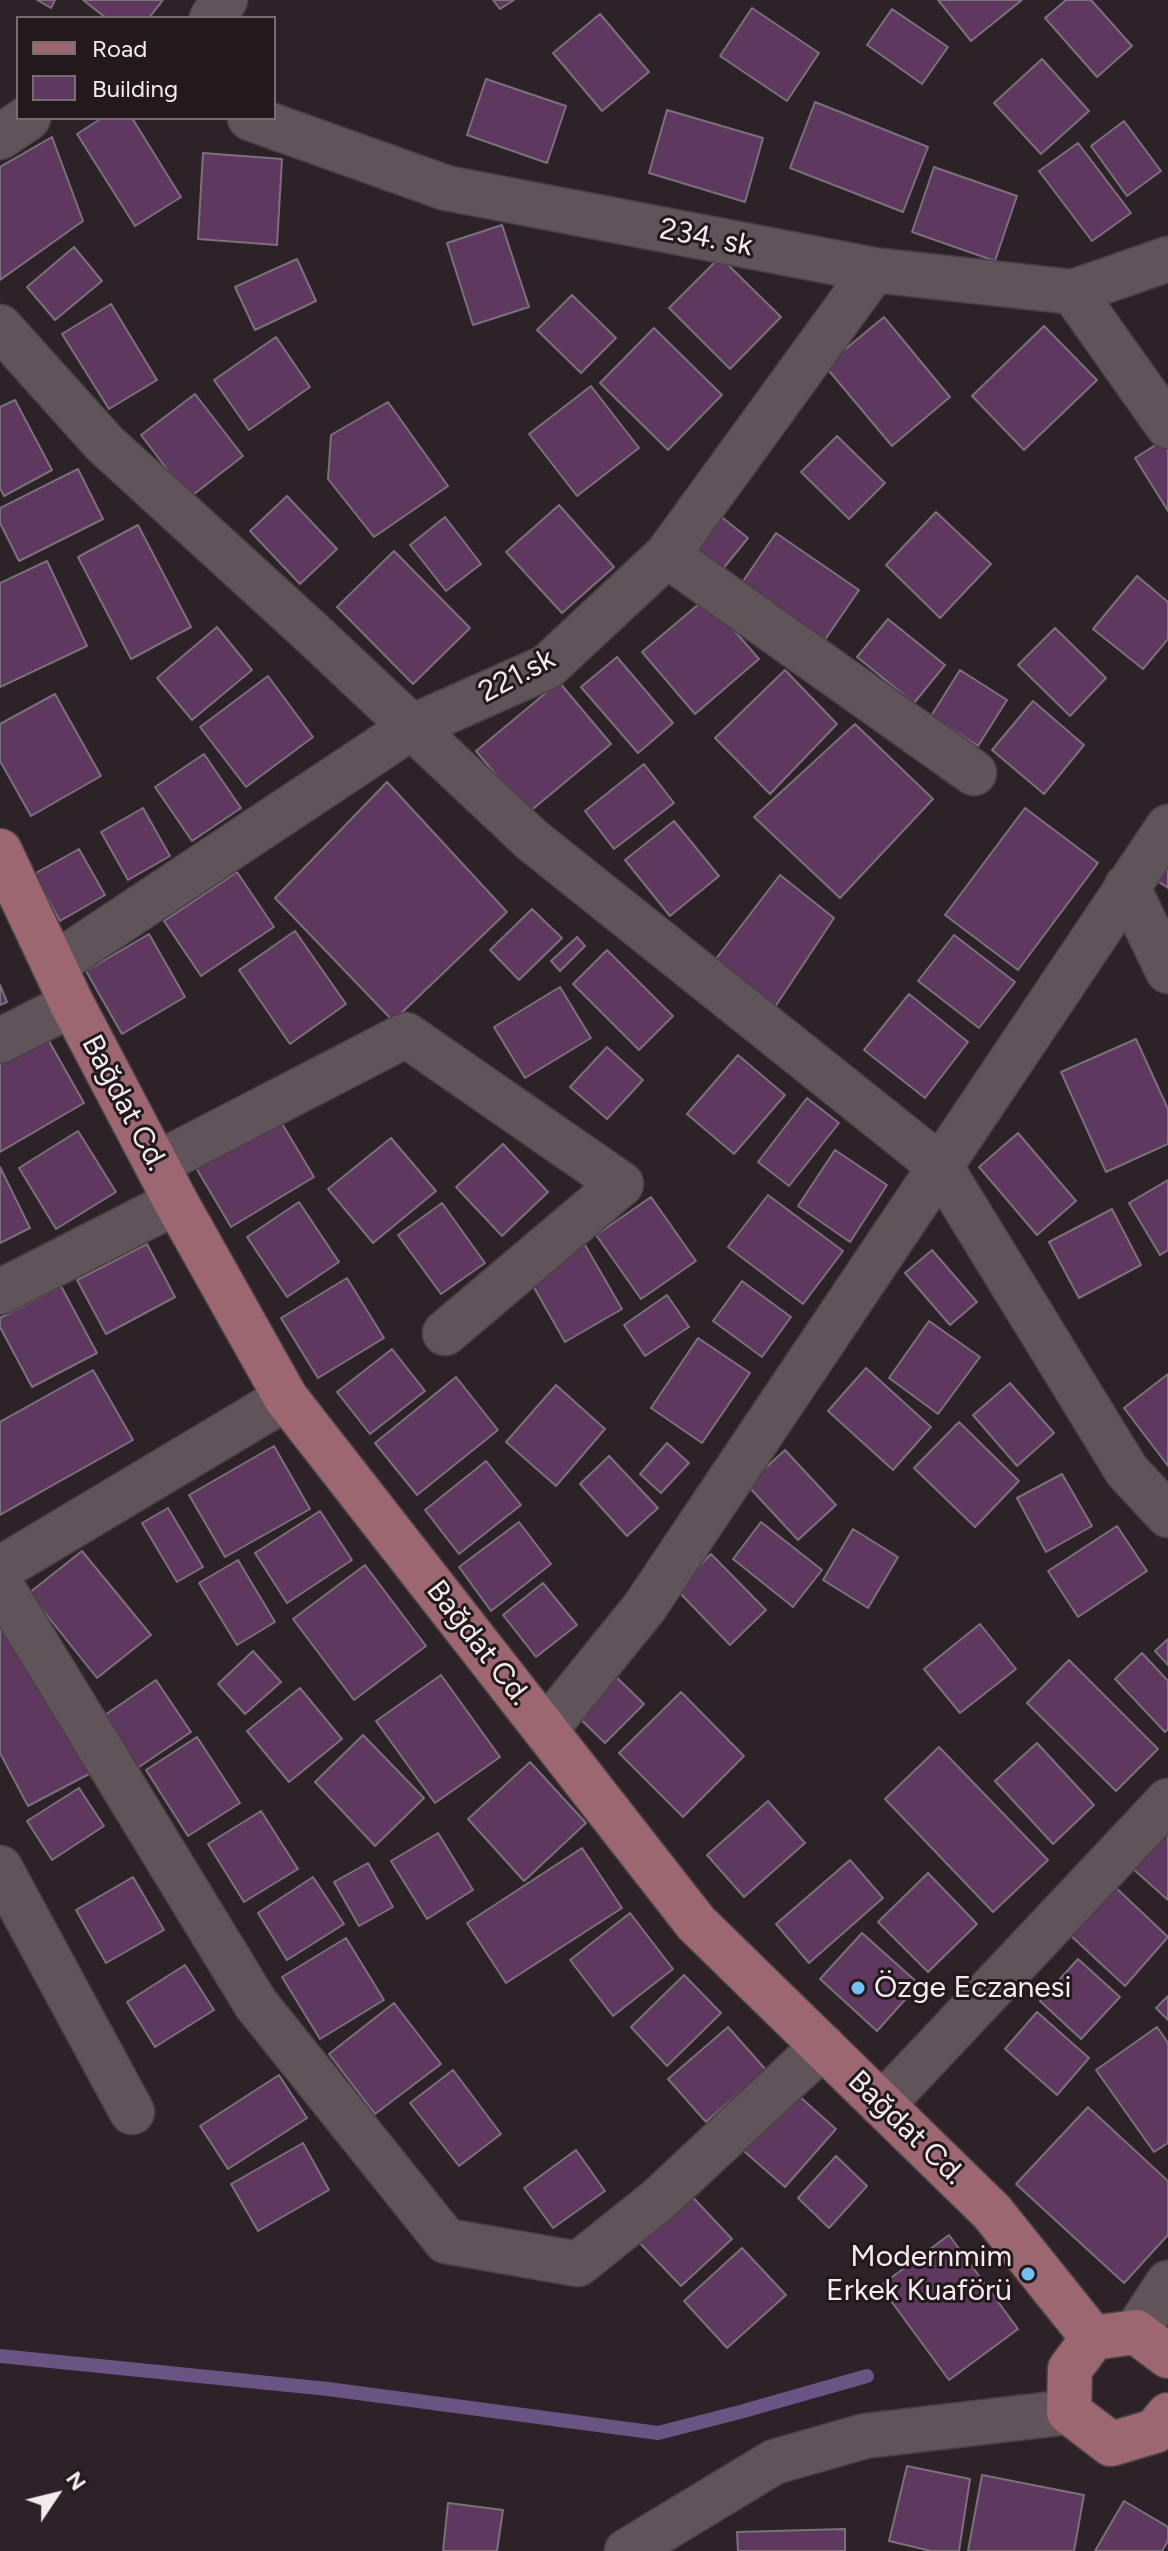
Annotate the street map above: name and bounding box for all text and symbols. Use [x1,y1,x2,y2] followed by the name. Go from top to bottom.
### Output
[16,16,276,120] legend
[92,34,147,63] text: Road
[92,74,178,103] text: Building
[656,211,756,265] street label: 234. sk
[473,641,561,711] street label: 221.sk
[73,1029,175,1177] street label: Bağdat Cd.
[418,1573,538,1713] street label: Bağdat Cd.
[874,1970,1071,2006] place label: Özge Eczanesi
[849,1979,867,1997] marker: Özge Eczanesi
[840,2064,972,2192] street label: Bağdat Cd.
[826,2239,1012,2310] place label: Modernmim Erkek Kuaförü
[1019,2265,1037,2283] marker: Modernmim Erkek Kuaförü
[16,2455,96,2535] north arrow
[60,2466,92,2496] text: N

